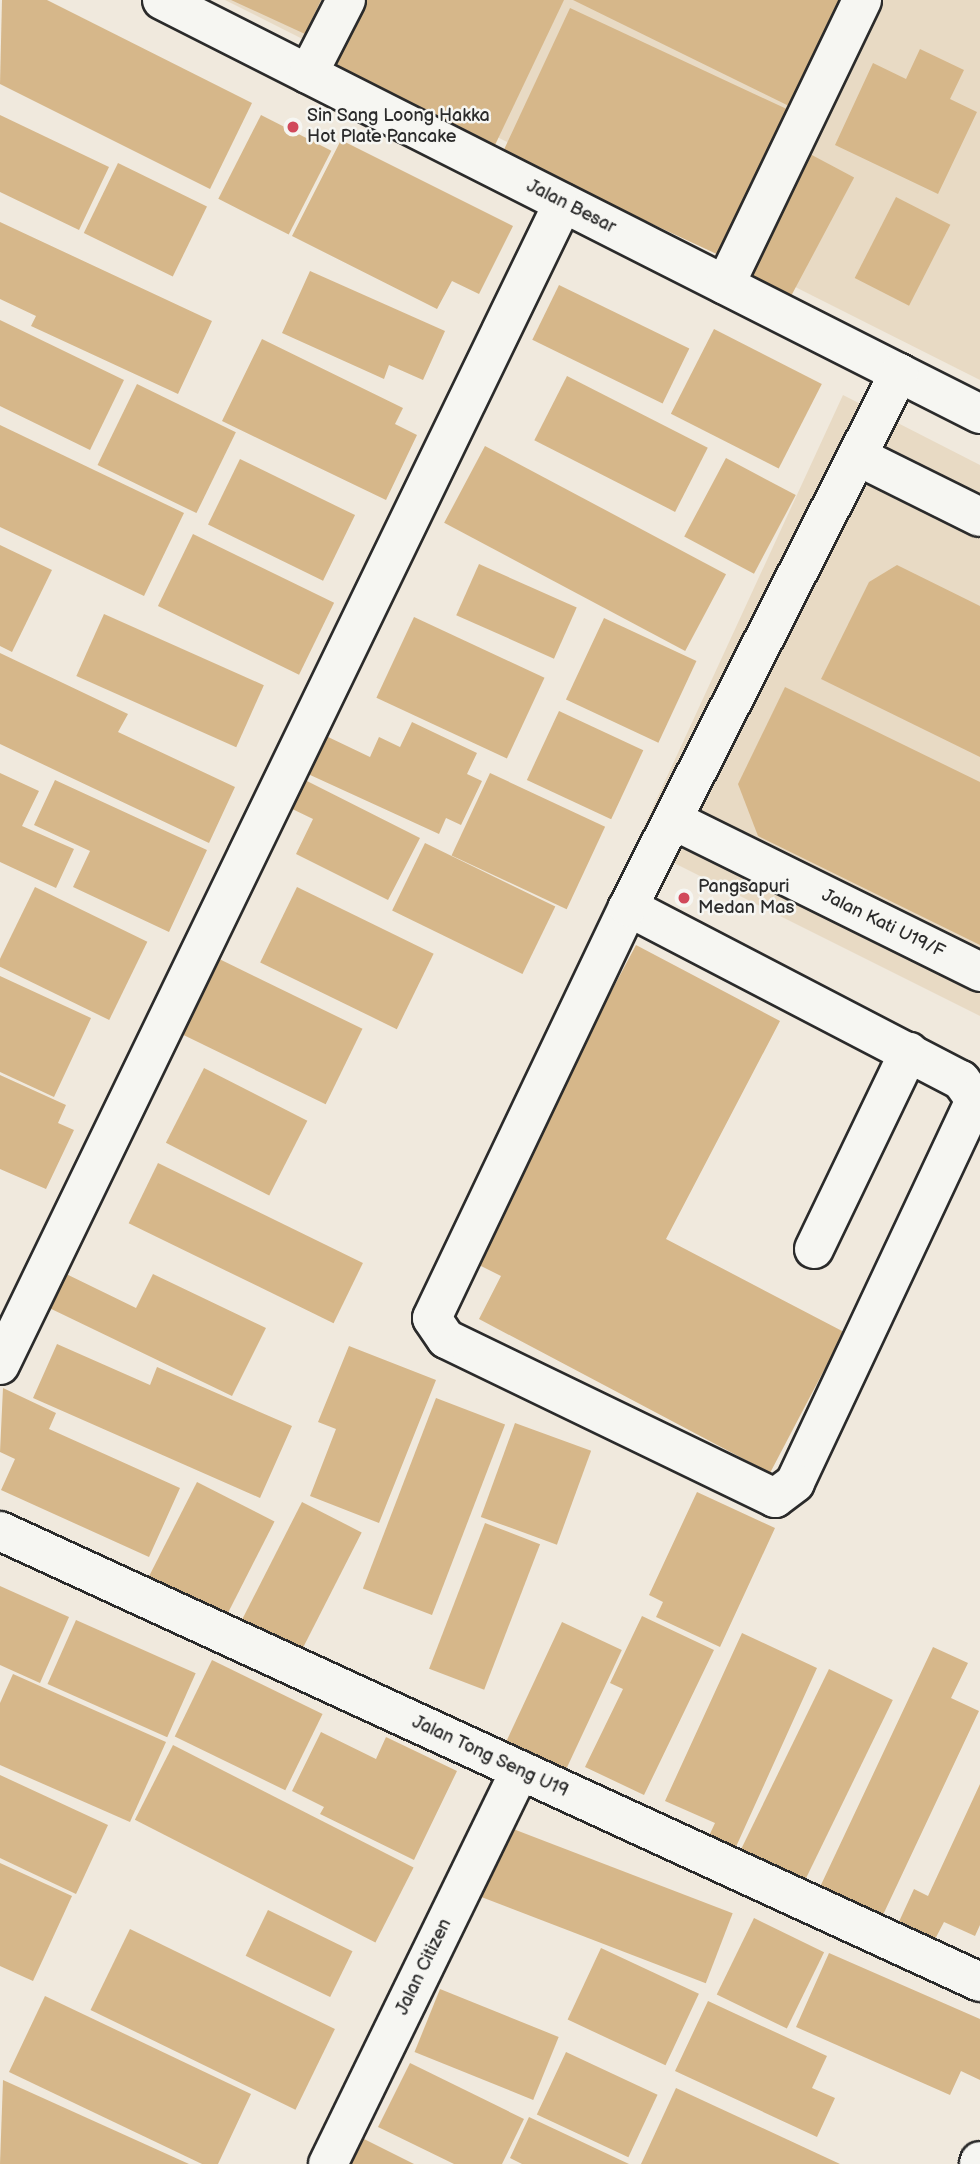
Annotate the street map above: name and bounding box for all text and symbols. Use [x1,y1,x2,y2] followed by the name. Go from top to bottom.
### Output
[307,106,490,148] place label: Sin Sang Loong Hakka Hot Plate Pancake
[285,119,301,135] marker: Sin Sang Loong Hakka Hot Plate Pancake
[523,175,619,239] street label: Jalan Besar
[698,877,794,920] place label: Pangsapuri Medan Mas
[818,885,948,963] street label: Jalan Kati U19/F
[676,890,692,906] marker: Pangsapuri Medan Mas
[408,1711,572,1803] street label: Jalan Tong Seng U19
[391,1915,457,2019] street label: Jalan Citizen

